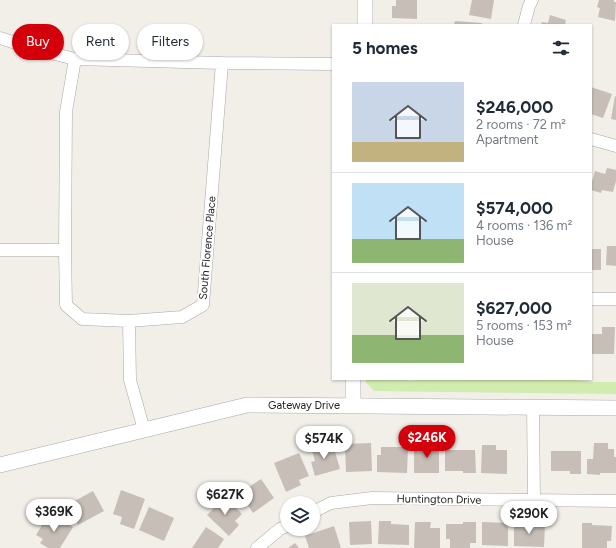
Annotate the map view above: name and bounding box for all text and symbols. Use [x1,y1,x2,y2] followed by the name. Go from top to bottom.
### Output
[12,24,64,60] chip: Buy
[72,24,129,60] chip: Rent
[137,24,203,60] chip: Filters
[550,37,572,59] icon: filters
[352,38,418,58] text: 5 homes
[476,97,553,117] text: $246,000
[384,98,432,146] icon: home
[476,117,566,132] text: 2 rooms · 72 m²
[476,132,539,147] text: Apartment
[196,196,219,300] street label: South Florence Place
[476,198,553,218] text: $574,000
[384,199,432,247] icon: home
[476,218,572,233] text: 4 rooms · 136 m²
[476,233,514,248] text: House
[476,298,552,318] text: $627,000
[384,299,432,347] icon: home
[476,318,572,333] text: 5 rooms · 153 m²
[476,333,514,348] text: House
[268,399,340,412] street label: Gateway Drive
[399,425,455,459] pin: $246K
[296,426,352,460] pin: $574K
[407,430,447,445] text: $246K
[305,431,343,446] text: $574K
[197,482,253,516] pin: $627K
[206,487,244,502] text: $627K
[397,492,481,507] street label: Huntington Drive
[280,496,320,536] map controls
[280,496,320,536] button: layers
[26,499,82,533] pin: $369K
[501,501,557,535] pin: $290K
[35,504,73,519] text: $369K
[509,506,549,521] text: $290K

